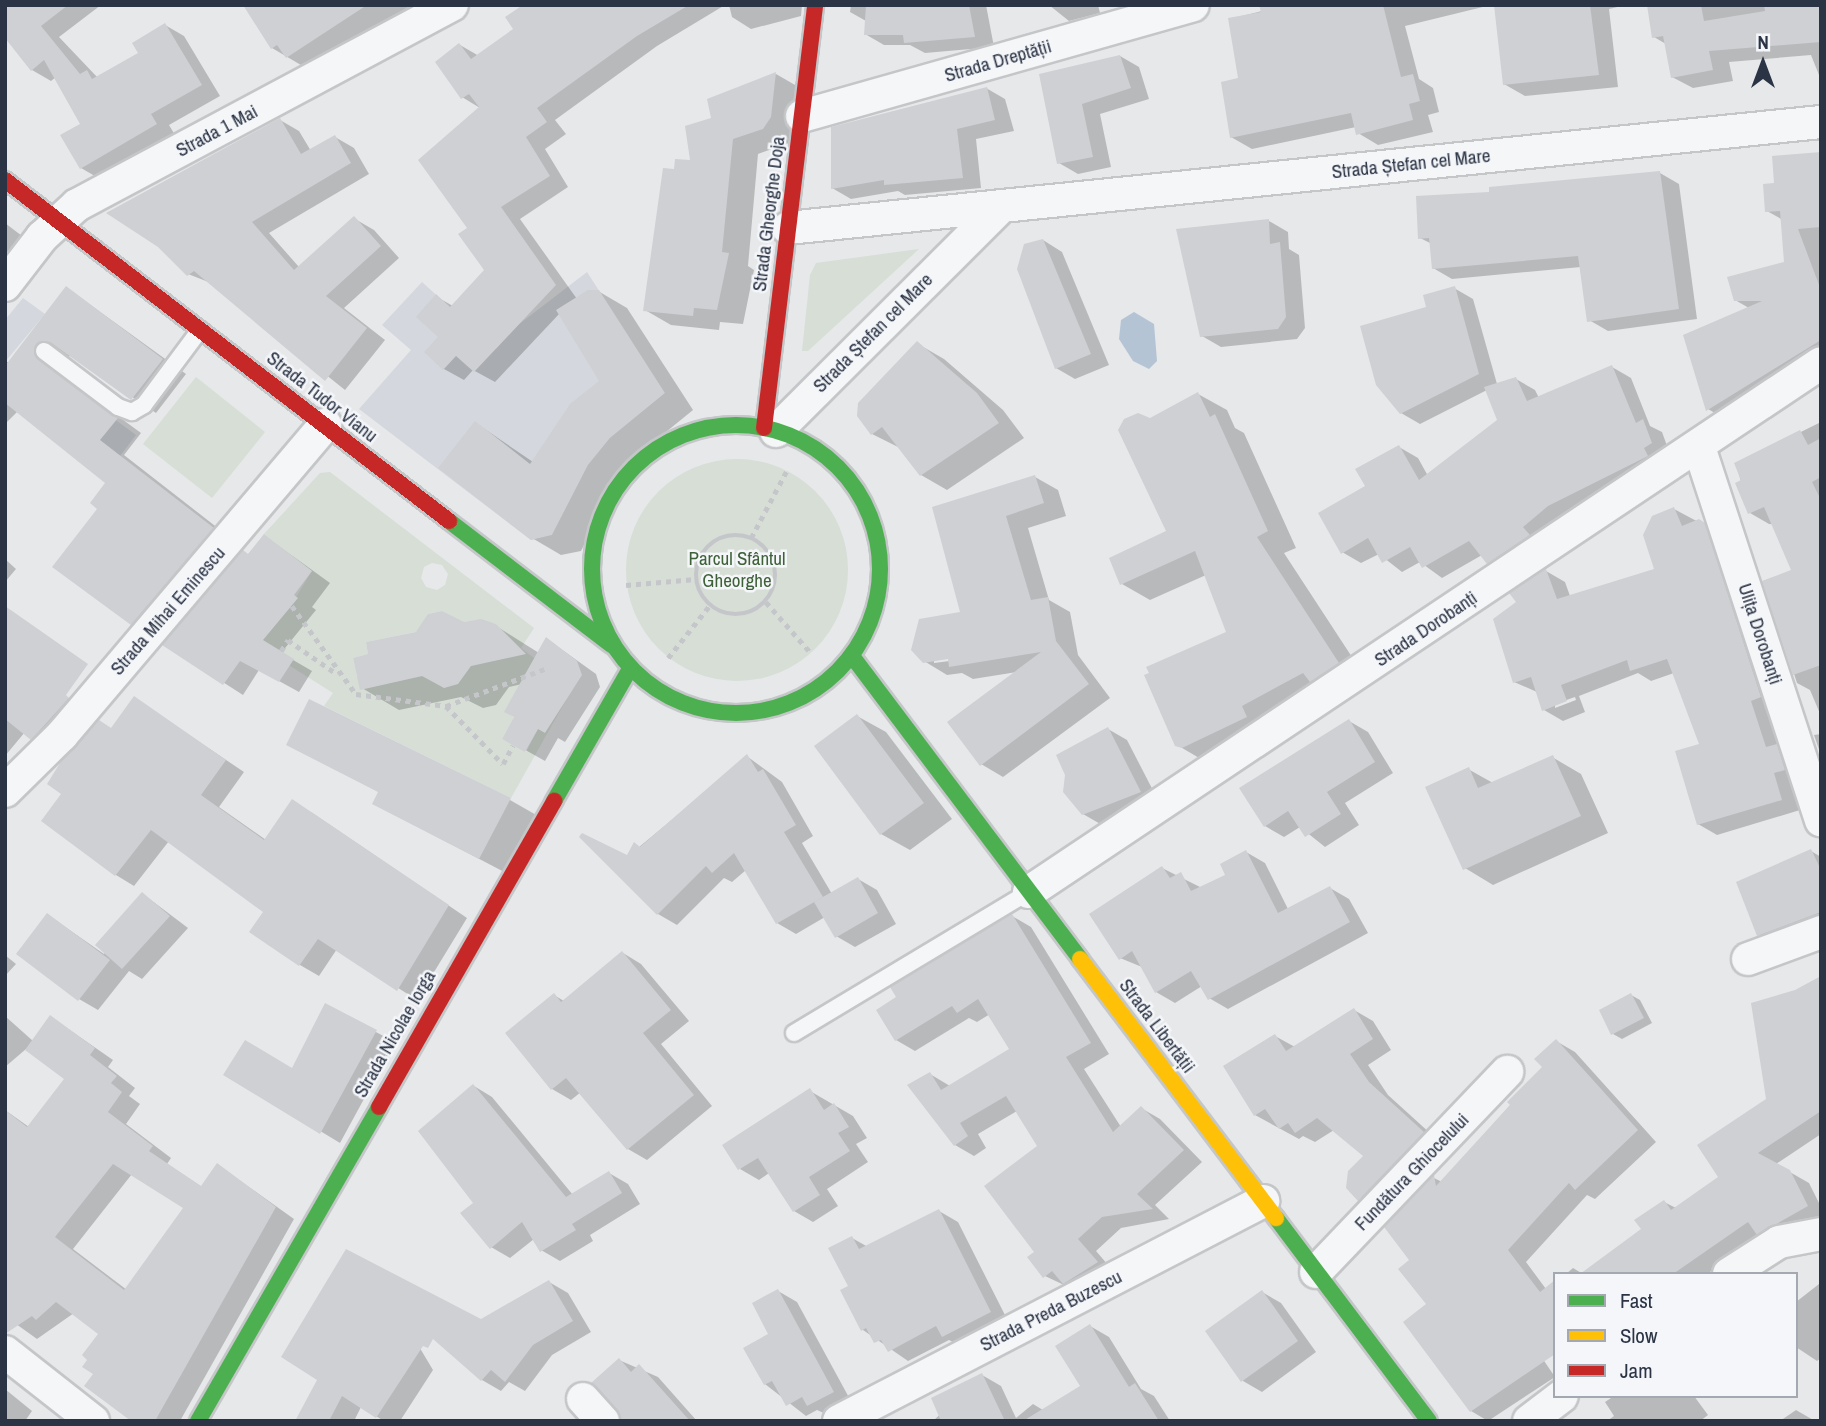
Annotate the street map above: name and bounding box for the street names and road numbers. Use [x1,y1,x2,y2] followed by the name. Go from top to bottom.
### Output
[942,35,1054,87] street label: Strada Dreptății
[172,100,262,162] street label: Strada 1 Mai
[748,135,790,293] street label: Strada Gheorghe Doja
[1331,144,1491,184] street label: Strada Ștefan cel Mare
[809,269,937,397] street label: Strada Ștefan cel Mare
[262,347,382,447] street label: Strada Tudor Vianu
[106,542,230,680] street label: Strada Mihai Eminescu
[1733,581,1787,687] street label: Ulița Dorobanți
[1370,586,1482,672] street label: Strada Dorobanți
[349,966,441,1102] street label: Strada Nicolae Iorga
[1114,975,1200,1077] street label: Strada Libertății
[1350,1109,1474,1235] street label: Fundătura Ghiocelului
[976,1265,1126,1357] street label: Strada Preda Buzescu

